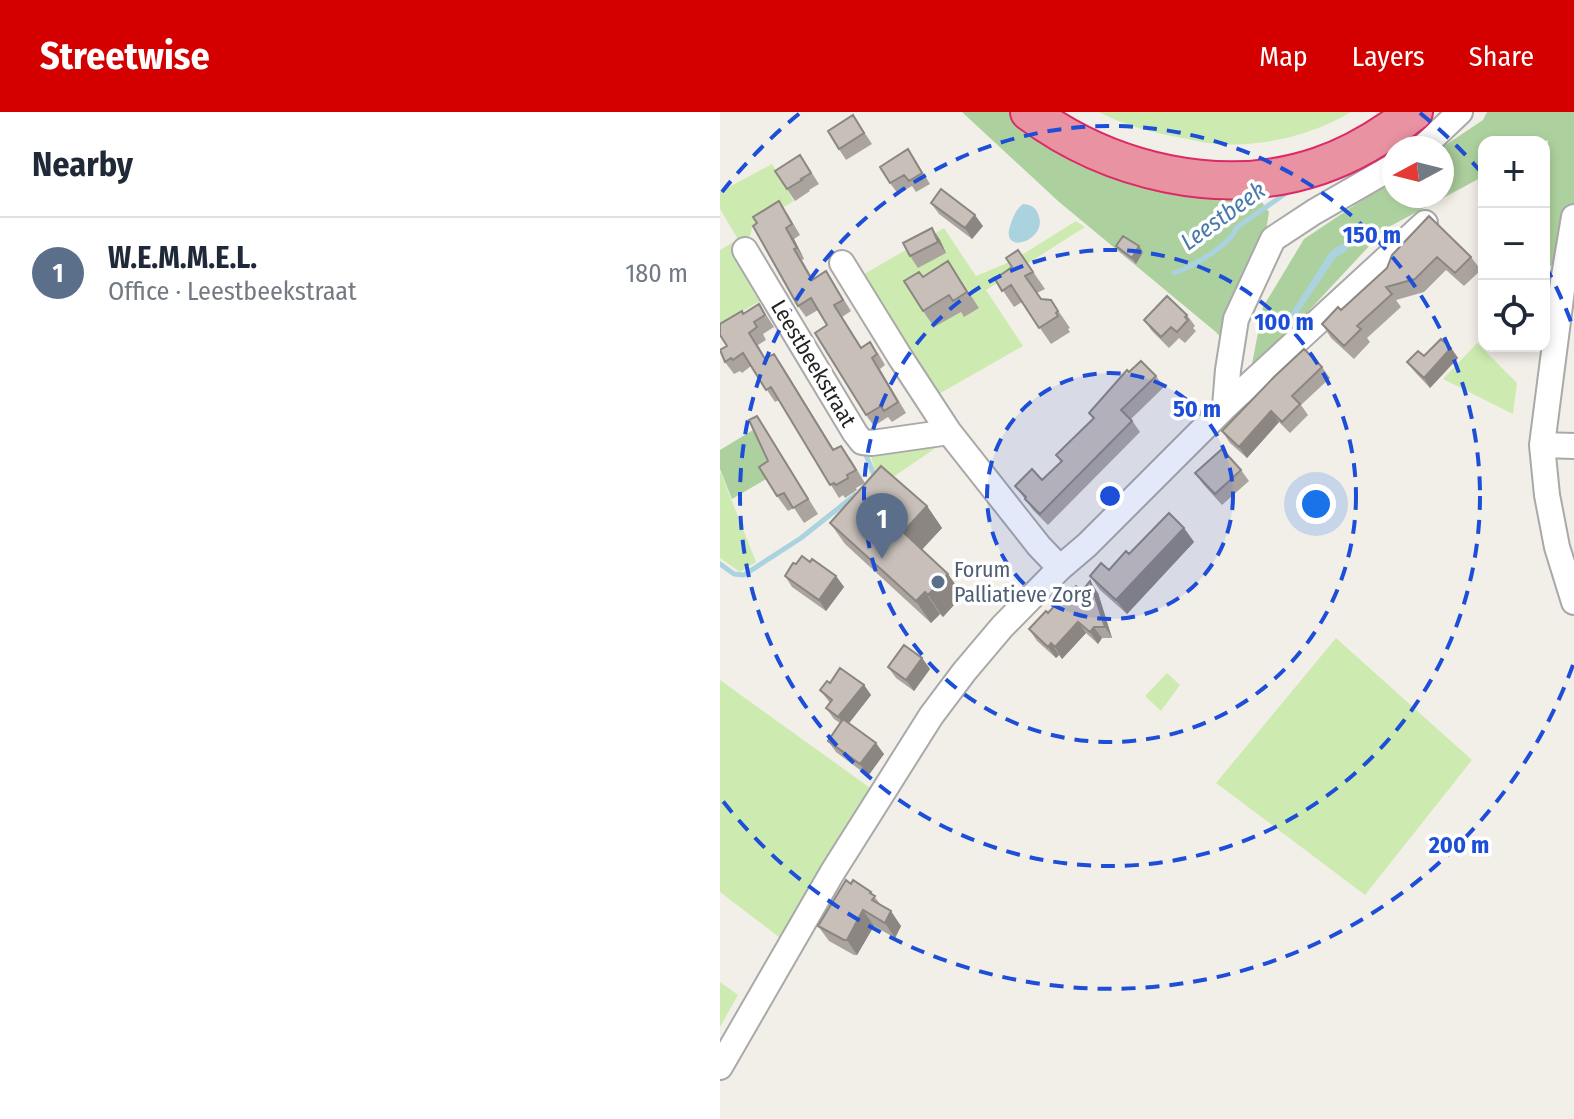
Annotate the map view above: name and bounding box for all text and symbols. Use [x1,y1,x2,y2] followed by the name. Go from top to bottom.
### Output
[40,33,210,79] text: Streetwise
[1259,40,1308,73] text: Map
[1352,40,1425,73] text: Layers
[1469,40,1534,73] text: Share
[1382,136,1454,208] north arrow
[1478,136,1550,352] map controls
[1478,136,1550,208] button: +
[32,144,133,185] text: Nearby
[1175,176,1271,256] water label: Leestbeek
[1478,208,1550,280] button: −
[1343,221,1401,249] text: 150 m
[108,240,257,276] text: W.E.M.M.E.L.
[53,258,64,289] text: 1
[625,258,688,289] text: 180 m
[108,276,357,307] text: Office · Leestbeekstraat
[1478,280,1550,352] button: locate
[765,295,862,432] street label: Leestbeekstraat
[1254,308,1314,336] text: 100 m
[1173,395,1221,423] text: 50 m
[1096,482,1124,510] centre of rings
[1296,484,1336,524] your location
[856,493,908,559] pin: 1
[954,556,1092,608] place label: Forum Palliatieve Zorg
[929,573,947,591] marker: Forum Palliatieve Zorg
[1428,831,1489,859] text: 200 m

